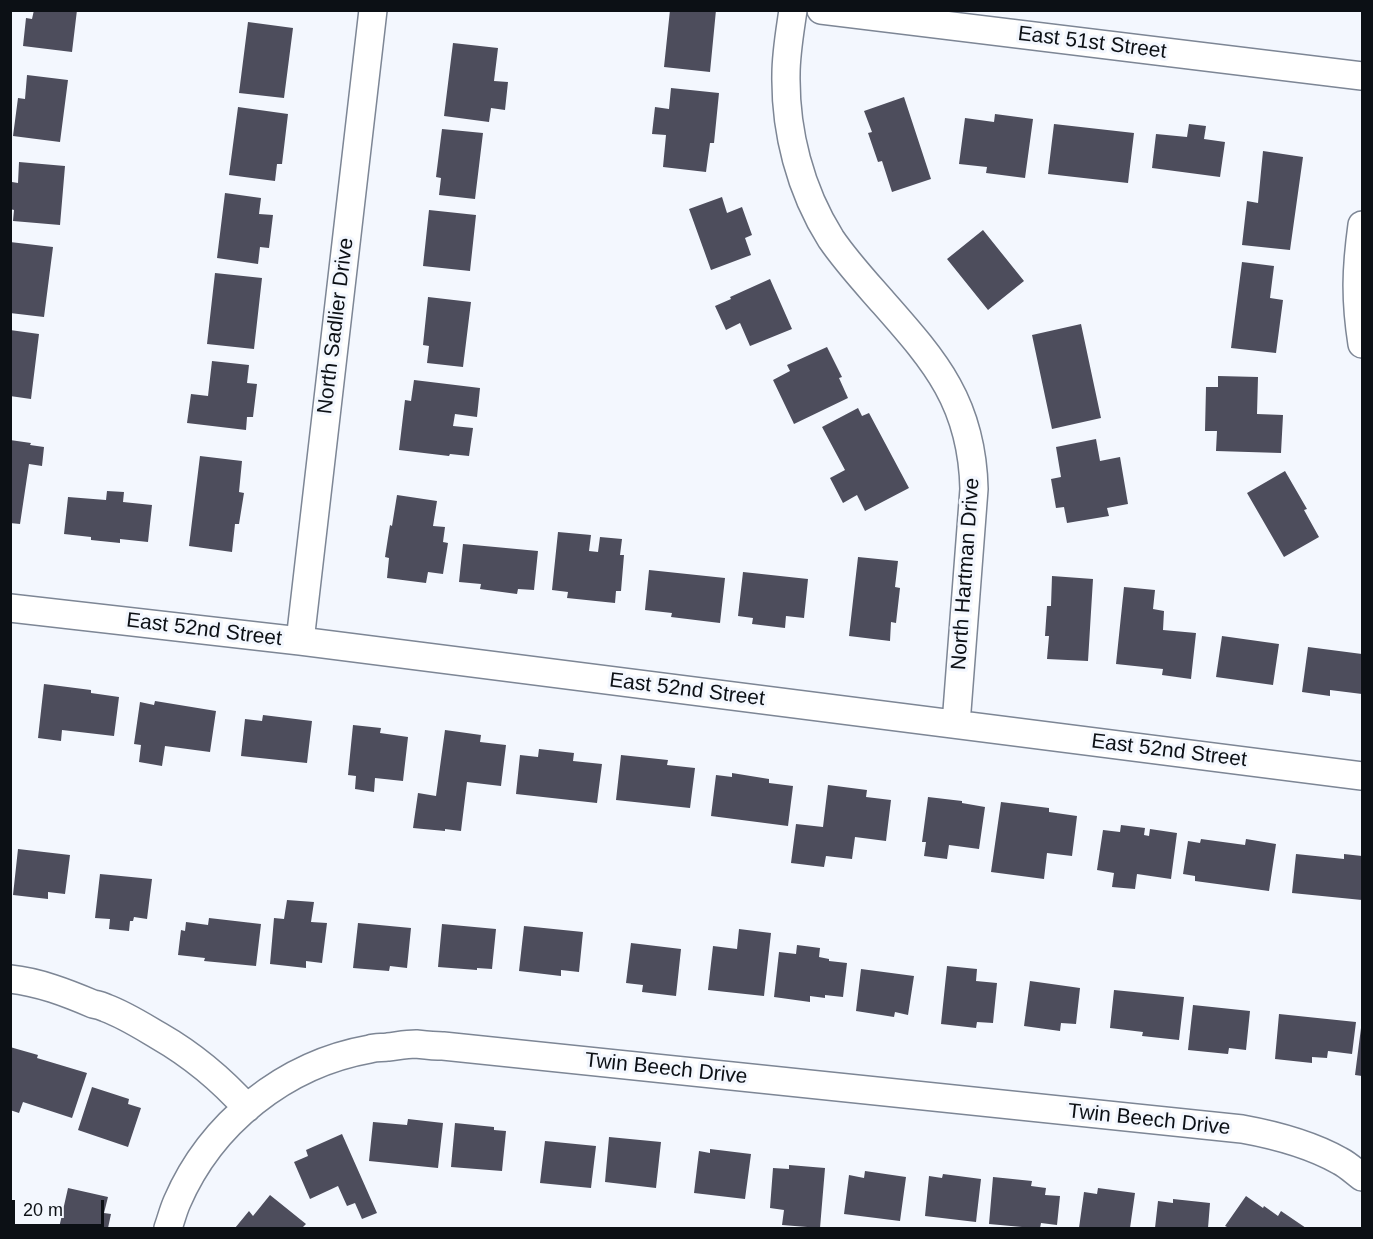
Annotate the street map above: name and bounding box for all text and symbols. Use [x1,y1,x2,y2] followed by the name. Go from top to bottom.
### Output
[1016,21,1168,65] street label: East 51st Street
[313,236,359,416] street label: North Sadlier Drive
[947,477,985,671] street label: North Hartman Drive
[125,608,283,652] street label: East 52nd Street
[608,668,766,712] street label: East 52nd Street
[1090,729,1248,773] street label: East 52nd Street
[583,1048,749,1090] street label: Twin Beech Drive
[1066,1099,1232,1141] street label: Twin Beech Drive
[15,1188,106,1226] scale bar
[23,1200,63,1220] text: 20 m

